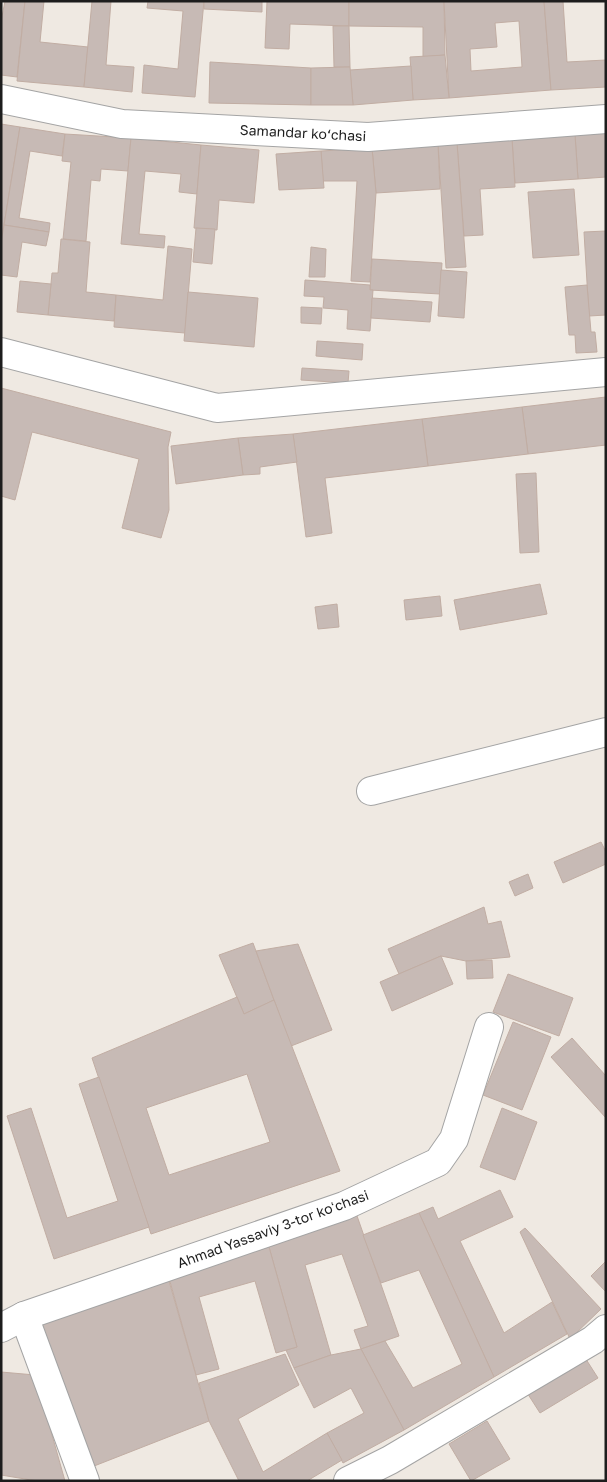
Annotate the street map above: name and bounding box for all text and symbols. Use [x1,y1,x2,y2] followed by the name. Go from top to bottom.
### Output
[239,121,367,144] street label: Samandar ko‘chasi
[175,1186,371,1271] street label: Ahmad Yassaviy 3-tor koʻchasi

